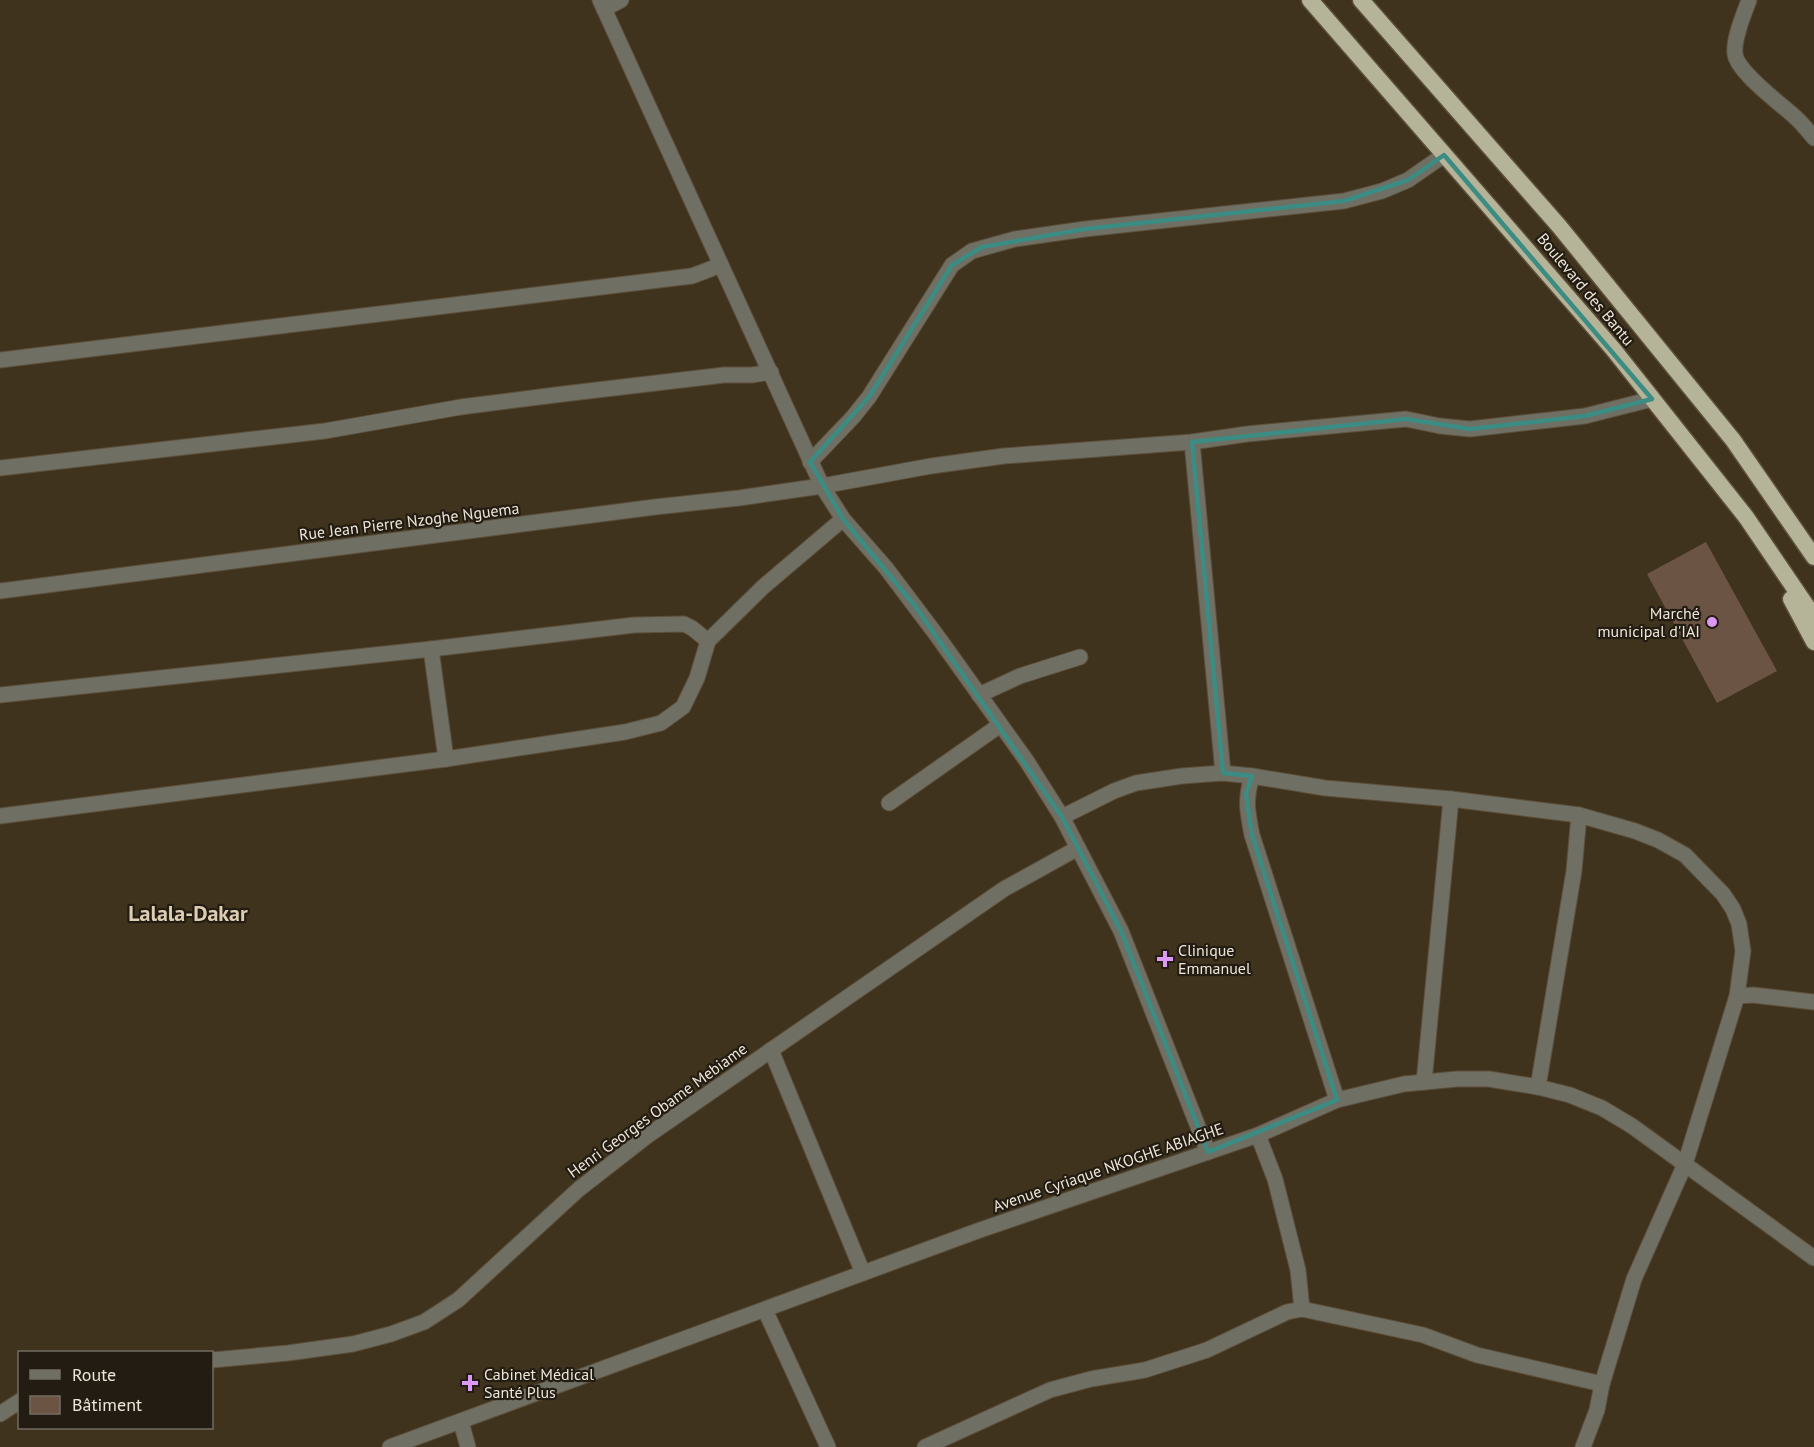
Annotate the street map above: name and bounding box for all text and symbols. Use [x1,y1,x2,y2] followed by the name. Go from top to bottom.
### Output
[1533,229,1639,349] street label: Boulevard des Bantu
[298,498,520,544] street label: Rue Jean Pierre Nzoghe Nguema
[1598,603,1700,641] place label: Marché municipal d'IAI
[1705,615,1719,629] marker: Marché municipal d'IAI
[128,899,248,927] district label: Lalala-Dakar
[1178,940,1251,978] place label: Clinique Emmanuel
[1156,950,1174,968] marker: Clinique Emmanuel
[563,1038,751,1182] street label: Henri Georges Obame Mebiame
[990,1118,1226,1216] street label: Avenue Cyriaque NKOGHE ABIAGHE
[18,1351,213,1429] legend
[72,1363,116,1386] text: Route
[484,1364,594,1402] place label: Cabinet Médical Santé Plus
[461,1374,479,1392] marker: Cabinet Médical Santé Plus
[72,1393,142,1416] text: Bâtiment

